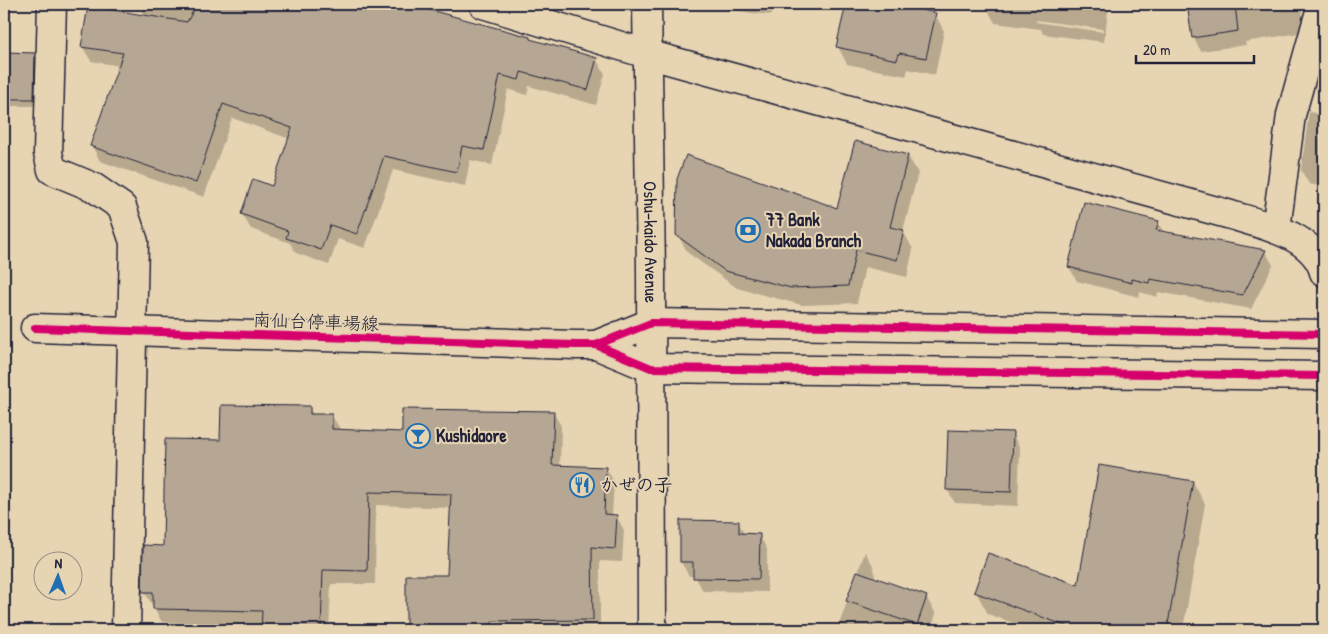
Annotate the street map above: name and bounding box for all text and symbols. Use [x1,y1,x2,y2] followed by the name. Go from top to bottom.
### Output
[1136,32,1253,64] scale bar
[1143,39,1170,60] text: 20 m
[638,181,664,303] street label: Oshu-kaido Avenue
[765,207,862,253] place label: 77 Bank Nakada Branch
[735,217,761,243] bank icon: 77 Bank Nakada Branch
[253,307,379,336] street label: 南仙台停車場線
[405,423,431,449] bar icon: Kushidaore
[436,423,507,448] place label: Kushidaore
[569,472,595,498] restaurant icon: かぜの子
[600,472,672,497] place label: かぜの子
[32,552,82,602] north arrow
[54,553,63,572] text: N

